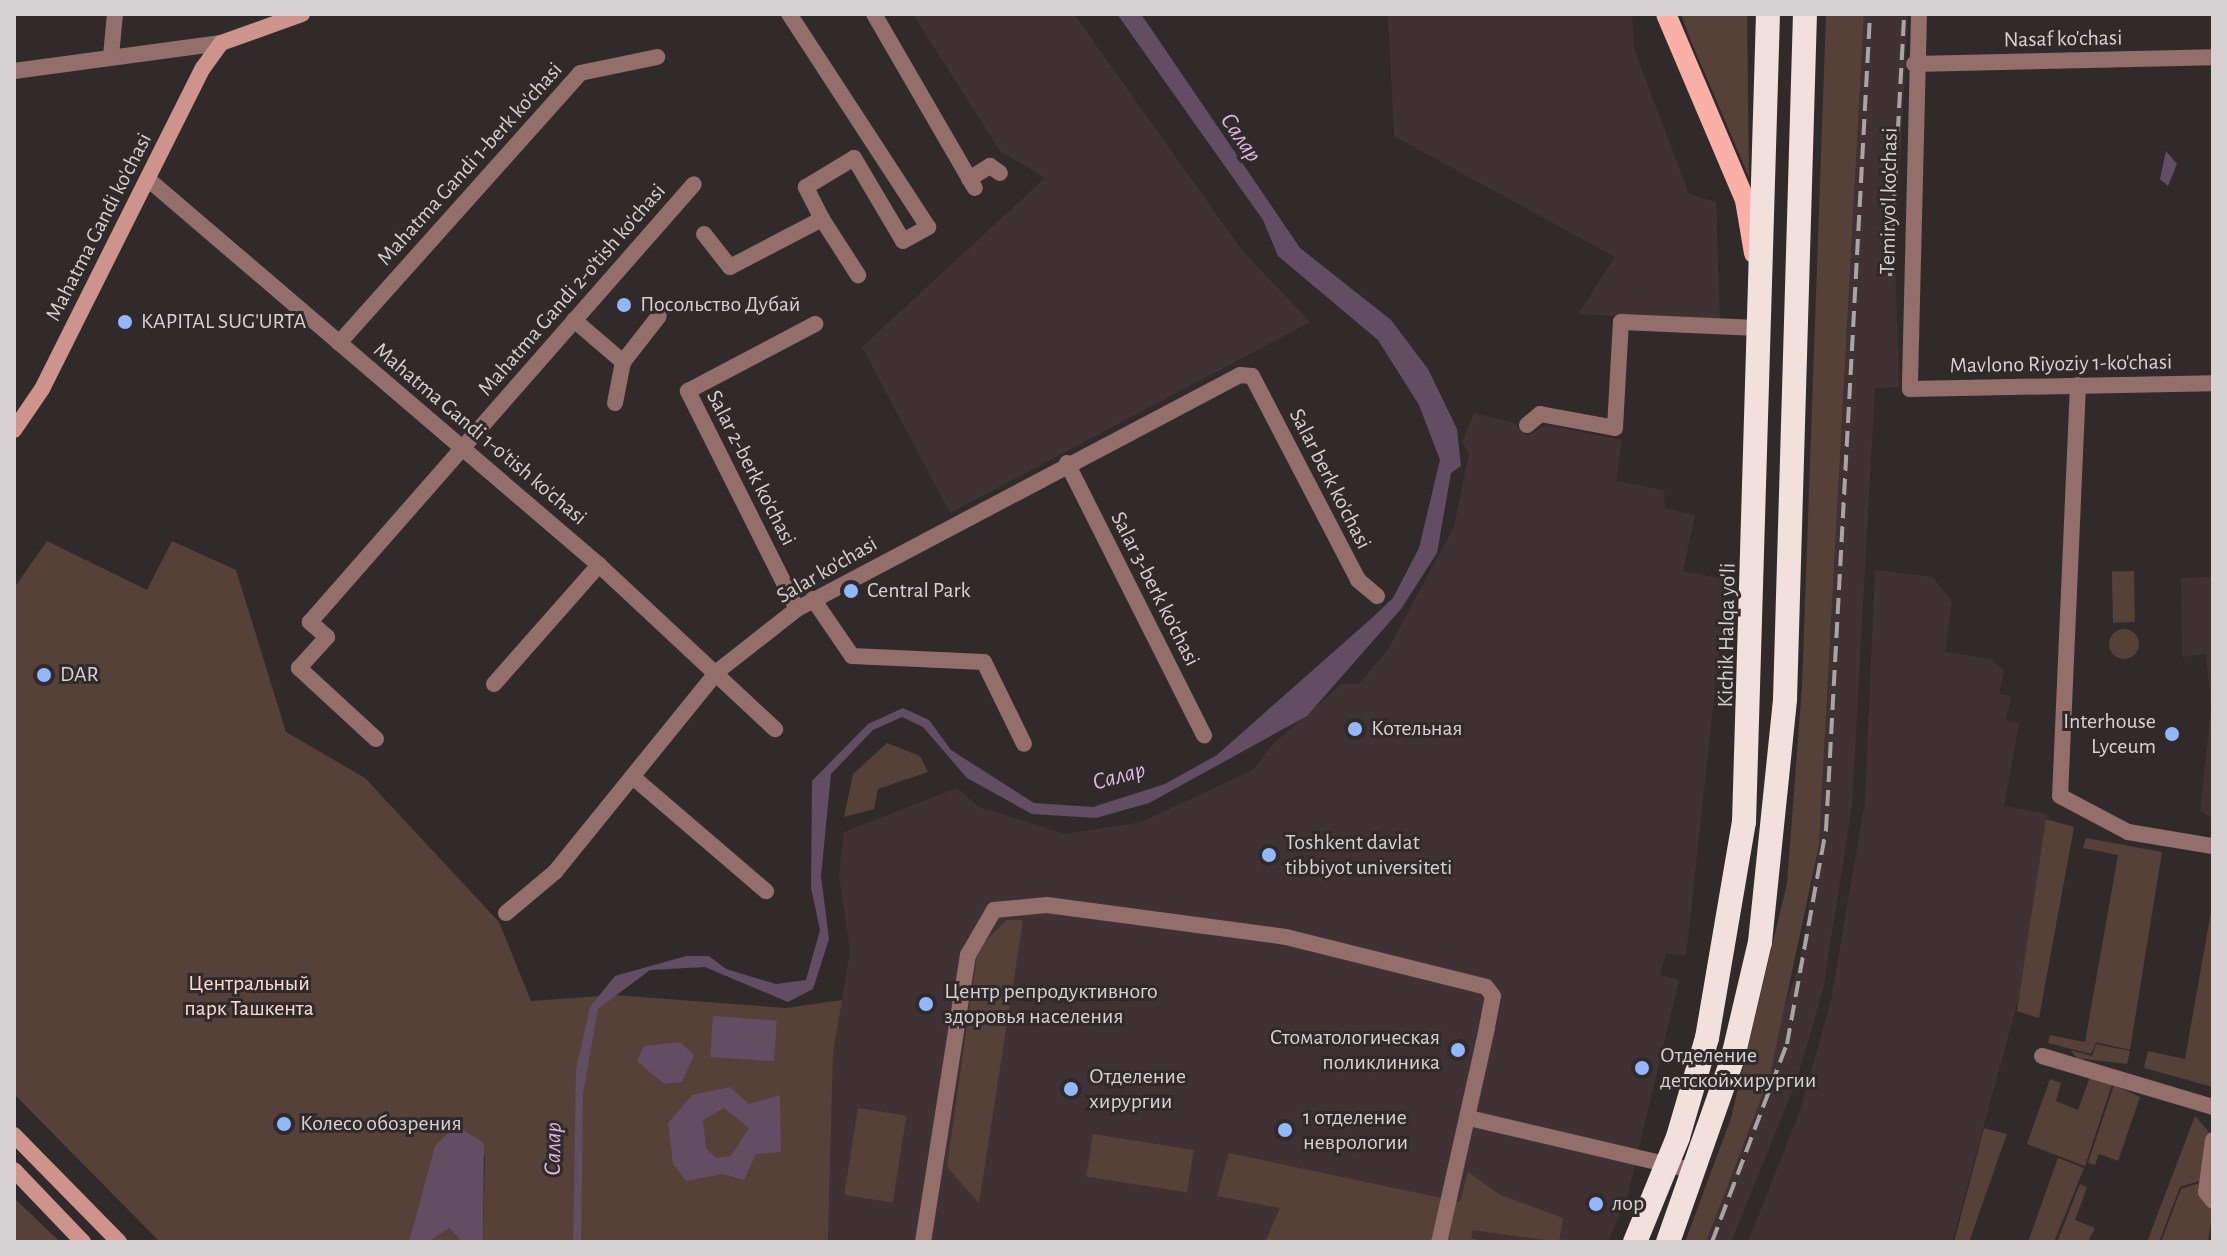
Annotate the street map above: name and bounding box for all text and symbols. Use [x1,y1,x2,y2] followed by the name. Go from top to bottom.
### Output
[2003,25,2123,53] street label: Nasaf ko'chasi
[372,57,568,271] street label: Mahatma Gandi 1-berk ko'chasi
[1213,108,1267,168] water label: Салар
[1875,127,1903,275] street label: Temiryo'l ko'chasi
[40,129,158,325] street label: Mahatma Gandi ko'chasi
[473,178,671,402] street label: Mahatma Gandi 2-o'tish ko'chasi
[640,292,800,318] place label: Посольство Дубай
[615,296,633,314] marker: Посольство Дубай
[141,309,306,335] place label: KAPITAL SUG'URTA
[116,313,134,331] marker: KAPITAL SUG'URTA
[368,337,592,531] street label: Mahatma Gandi 1-o'tish ko'chasi
[1949,349,2173,379] street label: Mavlono Riyoziy 1-ko'chasi
[700,386,802,550] street label: Salar 2-berk ko'chasi
[1283,404,1377,554] street label: Salar berk ko'chasi
[1105,507,1205,671] street label: Salar 3-berk ko'chasi
[772,531,882,609] street label: Salar ko'chasi
[1713,562,1741,708] street label: Kichik Halqa yo'li
[867,578,971,604] place label: Central Park
[842,582,860,600] marker: Central Park
[60,662,99,688] place label: DAR
[35,666,53,684] marker: DAR
[2063,708,2156,760] place label: Interhouse Lyceum
[1371,716,1463,742] place label: Котельная
[1346,720,1364,738] marker: Котельная
[2163,725,2181,743] marker: Interhouse Lyceum
[1089,756,1149,798] water label: Салар
[1285,829,1452,880] place label: Toshkent davlat tibbiyot universiteti
[1260,846,1278,864] marker: Toshkent davlat tibbiyot universiteti
[184,970,314,1022] park label: Центральный парк Ташкента
[944,978,1158,1030] place label: Центр репродуктивного здоровья населения
[915,993,937,1015] marker: Центр репродуктивного здоровья населения
[1270,1024,1440,1076] place label: Стоматологическая поликлиника
[1447,1039,1469,1061] marker: Стоматологическая поликлиника
[1660,1042,1816,1094] place label: Отделение детской хирургии
[1631,1057,1653,1079] marker: Отделение детской хирургии
[1089,1063,1186,1114] place label: Отделение хирургии
[1060,1078,1082,1100] marker: Отделение хирургии
[1303,1104,1408,1156] place label: 1 отделение неврологии
[300,1111,462,1137] place label: Колесо обозрения
[275,1115,293,1133] marker: Колесо обозрения
[1274,1119,1296,1141] marker: 1 отделение неврологии
[539,1122,569,1176] water label: Салар
[1612,1191,1644,1217] place label: лор
[1587,1195,1605,1213] marker: лор

